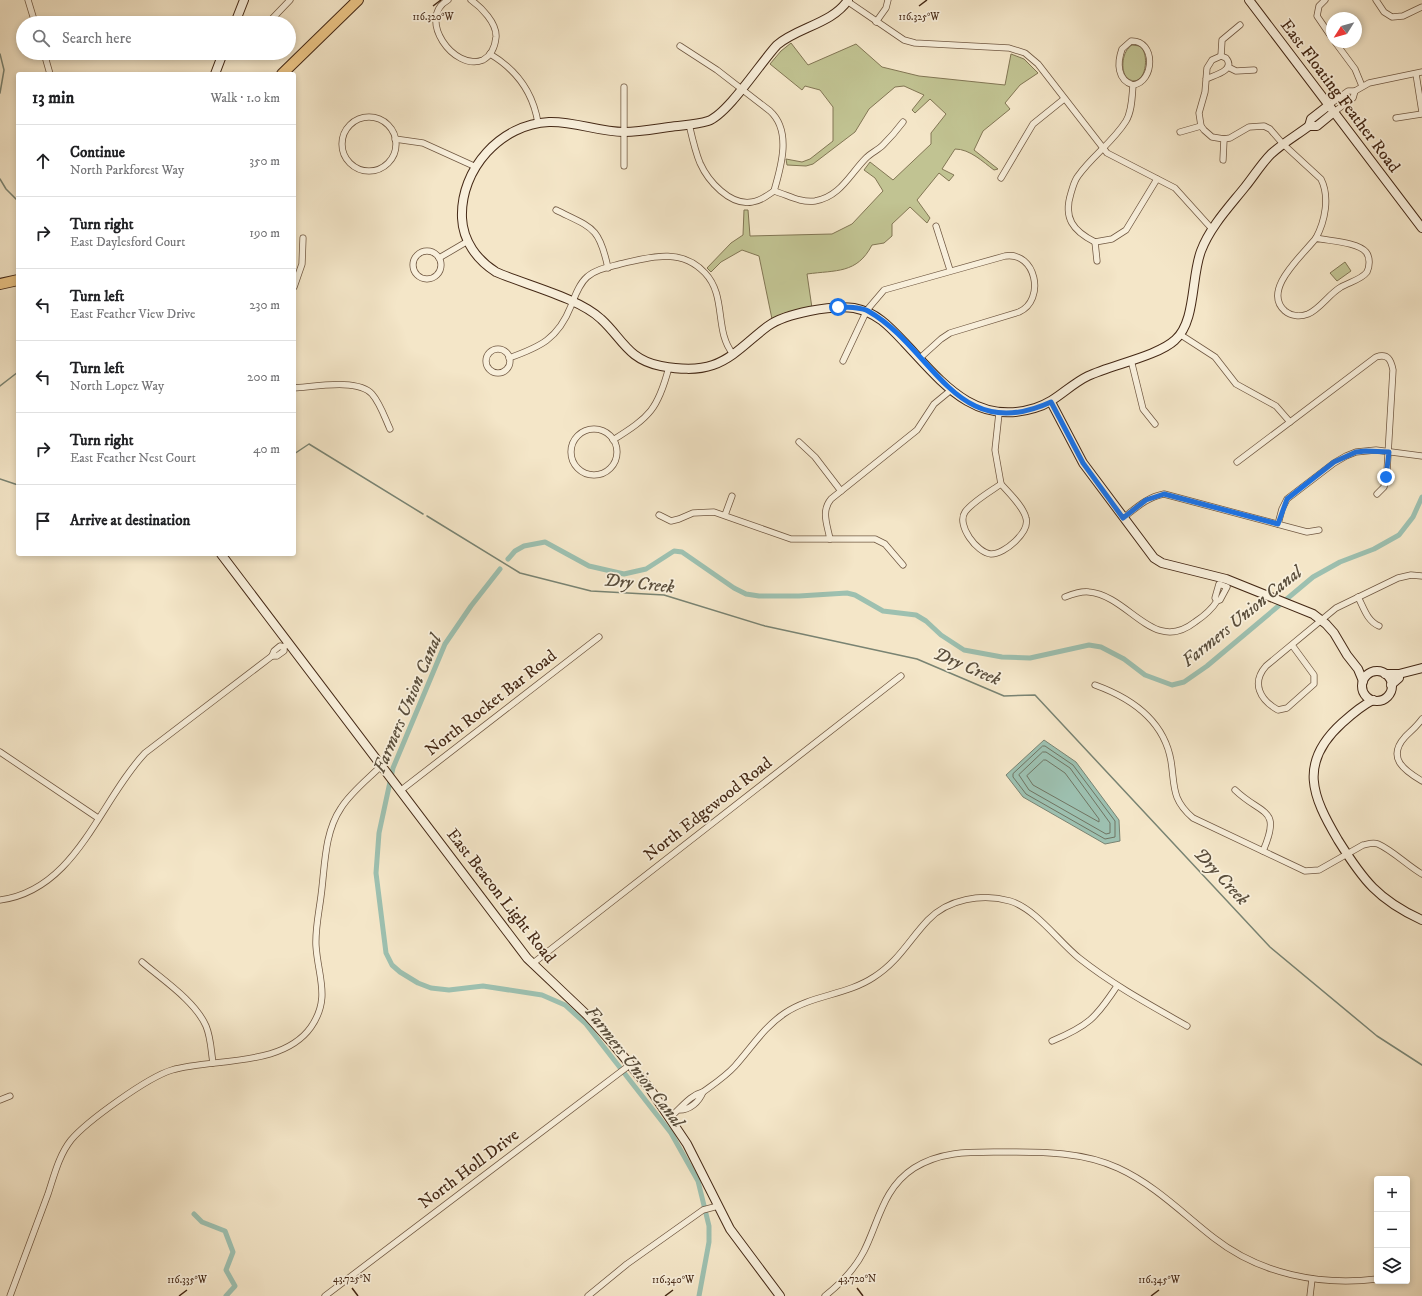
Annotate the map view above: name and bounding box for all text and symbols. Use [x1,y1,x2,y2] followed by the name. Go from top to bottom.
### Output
[412,11,454,23] text: 116.320°W
[899,11,940,23] text: 116.325°W
[1326,12,1362,48] north arrow
[1275,15,1405,177] street label: East Floating Feather Road
[16,16,296,60] search box
[30,27,52,49] icon: search
[62,29,131,48] text: Search here
[32,87,74,109] text: 13 min
[210,90,280,106] text: Walk · 1.0 km
[70,143,125,162] text: Continue
[32,150,54,172] icon: ahead
[249,153,280,169] text: 350 m
[70,162,184,178] text: North Parkforest Way
[70,215,133,234] text: Turn right
[32,222,54,244] icon: right
[249,225,280,241] text: 190 m
[70,234,185,250] text: East Daylesford Court
[70,287,124,306] text: Turn left
[32,294,54,316] icon: left
[249,297,280,313] text: 230 m
[829,298,847,316] route start
[70,306,195,322] text: East Feather View Drive
[70,359,124,378] text: Turn left
[32,366,54,388] icon: left
[247,369,280,385] text: 200 m
[70,378,164,394] text: North Lopez Way
[70,431,133,450] text: Turn right
[32,438,54,460] icon: right
[253,441,280,457] text: 40 m
[70,450,196,466] text: East Feather Nest Court
[1377,468,1395,486] route end
[32,510,54,532] icon: arrive
[70,511,190,530] text: Arrive at destination
[1177,560,1308,672] water label: Farmers Union Canal
[603,569,676,599] water label: Dry Creek
[369,629,448,777] water label: Farmers Union Canal
[930,643,1004,691] water label: Dry Creek
[421,645,561,761] street label: North Rocket Bar Road
[639,752,777,866] street label: North Edgewood Road
[441,824,561,968] street label: East Beacon Light Road
[1189,844,1254,911] water label: Dry Creek
[580,1002,690,1134] water label: Farmers Union Canal
[414,1124,524,1214] street label: North Holl Drive
[1374,1176,1410,1284] map controls
[1374,1176,1410,1212] button: +
[1374,1212,1410,1248] button: −
[1374,1248,1410,1284] button: layers
[333,1273,371,1285] text: 43.725°N
[838,1273,876,1285] text: 43.720°N
[167,1274,208,1286] text: 116.335°W
[652,1274,695,1286] text: 116.340°W
[1138,1274,1181,1286] text: 116.345°W

